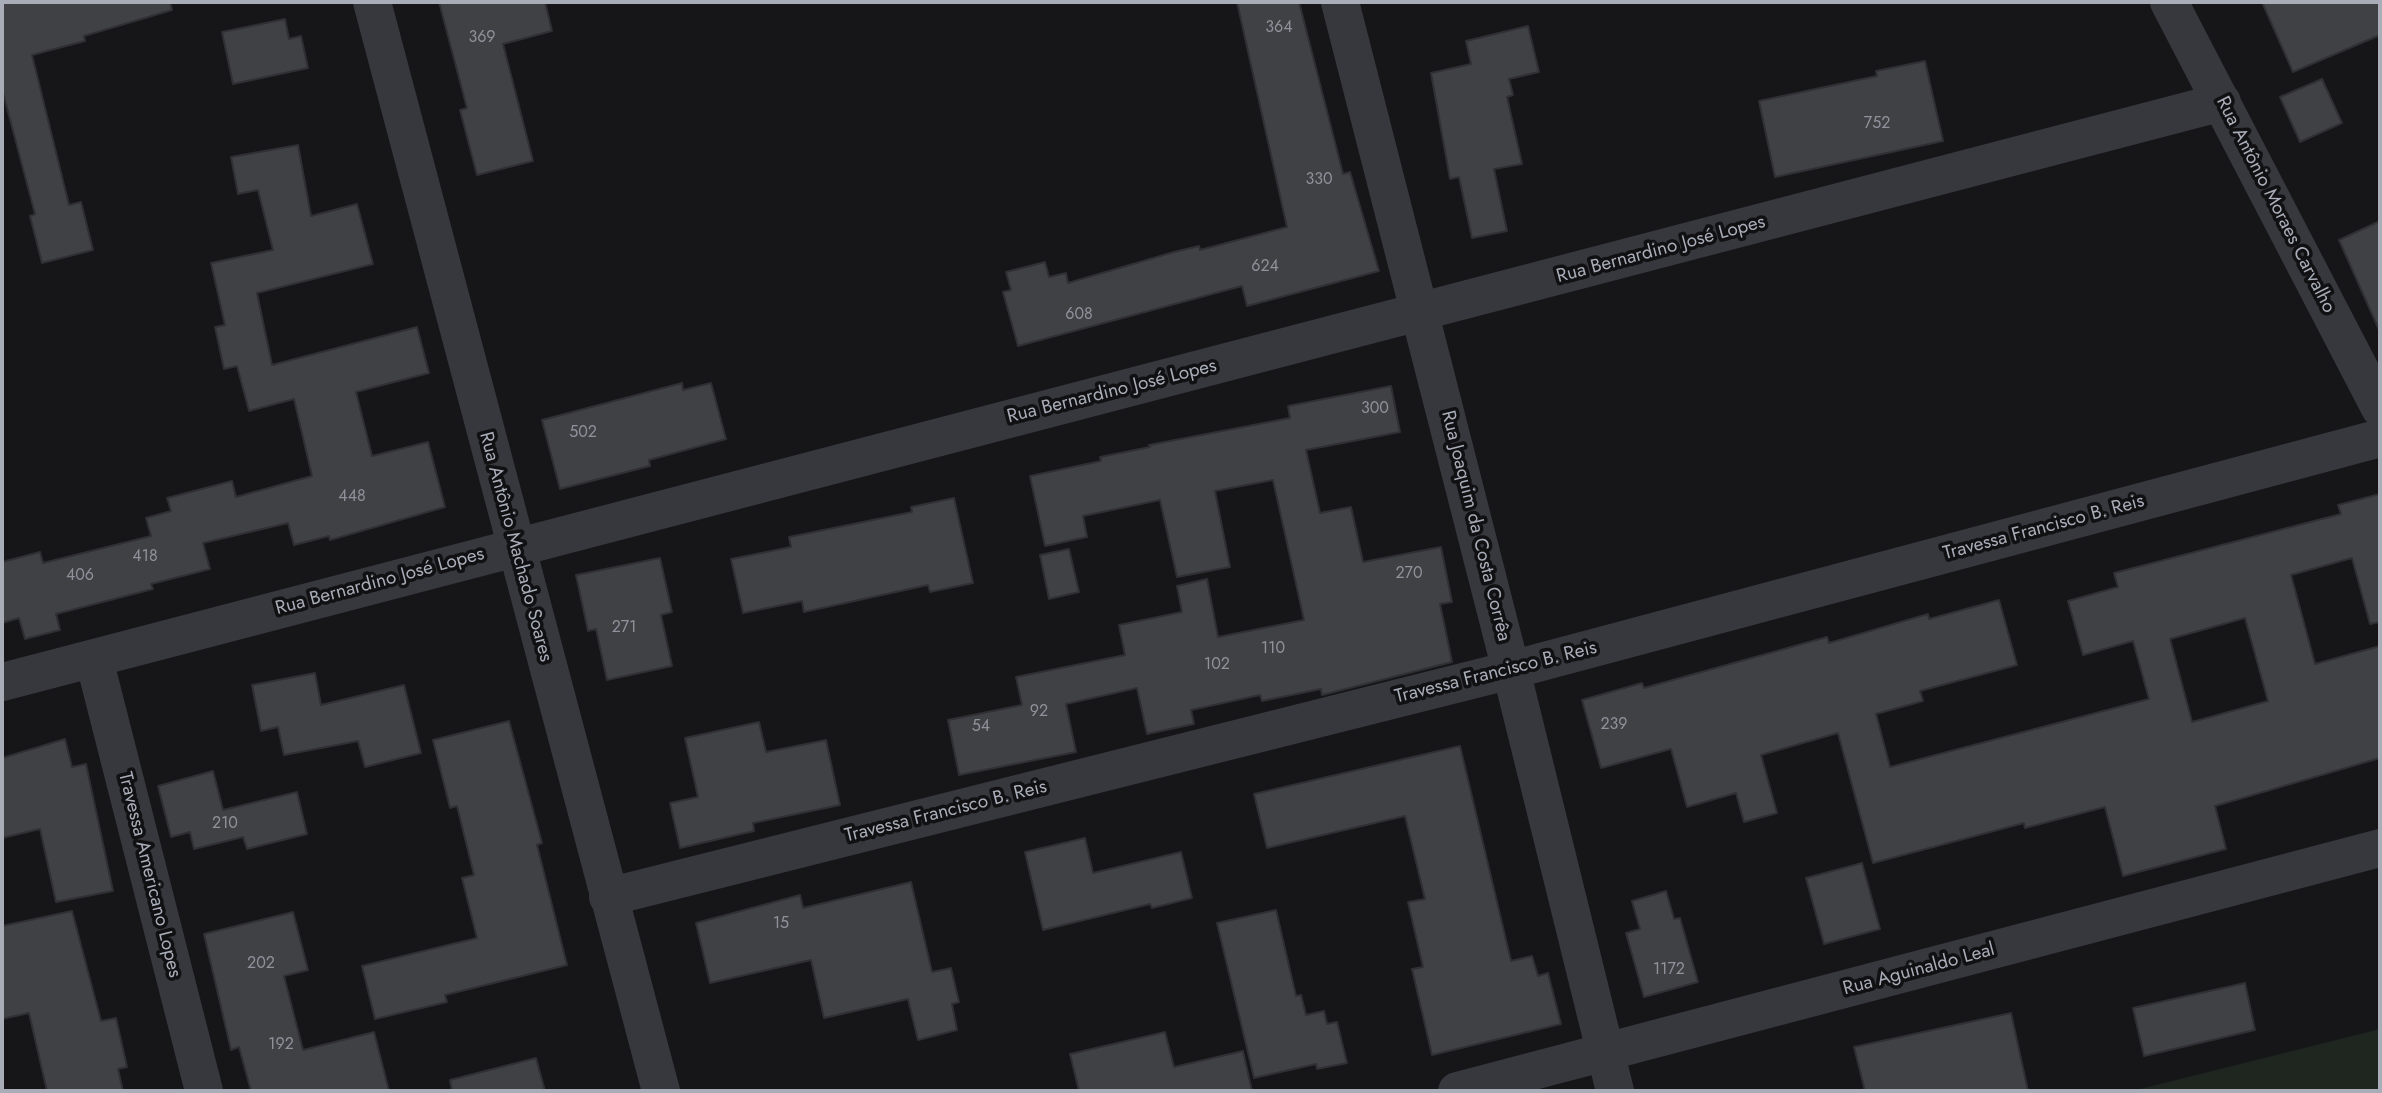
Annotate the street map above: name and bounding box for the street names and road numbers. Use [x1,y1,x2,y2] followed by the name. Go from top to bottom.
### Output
[2210,93,2340,317] street label: Rua Antônio Moraes Carvalho
[1554,211,1768,289] street label: Rua Bernardino José Lopes
[1005,355,1219,429] street label: Rua Bernardino José Lopes
[1435,408,1515,644] street label: Rua Joaquim da Costa Corrêa
[473,430,557,664] street label: Rua Antônio Machado Soares
[1941,490,2147,566] street label: Travessa Francisco B. Reis
[273,543,487,621] street label: Rua Bernardino José Lopes
[1393,637,1599,709] street label: Travessa Francisco B. Reis
[112,770,186,980] street label: Travessa Americano Lopes
[843,776,1049,848] street label: Travessa Francisco B. Reis
[1841,939,1997,1001] street label: Rua Aguinaldo Leal

